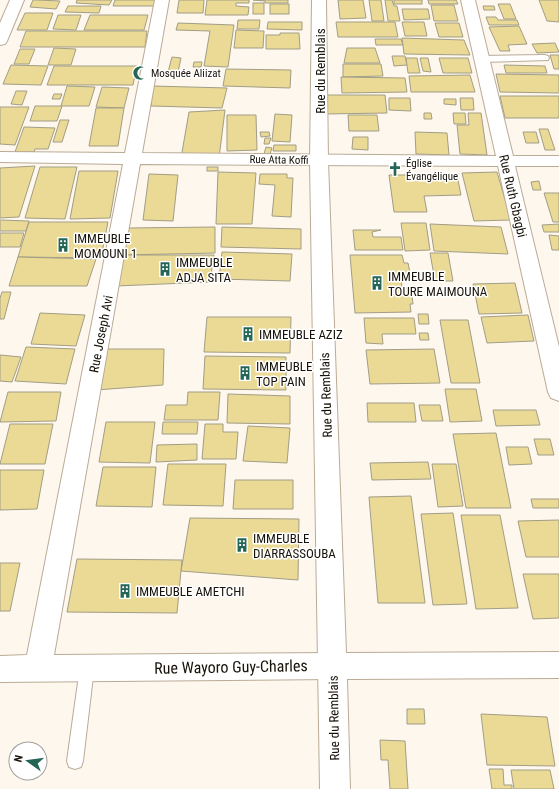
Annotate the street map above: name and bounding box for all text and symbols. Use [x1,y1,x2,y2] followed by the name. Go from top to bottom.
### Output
[313,28,328,114] street label: Rue du Remblais
[132,65,148,81] mosque icon: Mosquée Aliizat
[151,67,221,80] place label: Mosquée Aliizat
[249,153,309,167] street label: Rue Atta Koffi
[496,153,530,239] street label: Rue Ruth Gbagbi
[406,157,458,183] place label: Église Évangélique
[387,161,403,177] church icon: Église Évangélique
[74,231,137,261] place label: IMMEUBLE MOMOUNI 1
[55,237,71,253] building icon: IMMEUBLE MOMOUNI 1
[176,255,232,285] place label: IMMEUBLE ADJA SITA
[157,261,173,277] building icon: IMMEUBLE ADJA SITA
[388,269,488,299] place label: IMMEUBLE TOURE MAIMOUNA
[369,275,385,291] building icon: IMMEUBLE TOURE MAIMOUNA
[86,294,116,374] street label: Rue Joseph Avi
[240,326,256,342] building icon: IMMEUBLE AZIZ
[259,327,343,342] place label: IMMEUBLE AZIZ
[317,352,335,438] street label: Rue du Remblais
[256,359,312,389] place label: IMMEUBLE TOP PAIN
[237,365,253,381] building icon: IMMEUBLE TOP PAIN
[253,531,336,561] place label: IMMEUBLE DIARRASSOUBA
[234,537,250,553] building icon: IMMEUBLE DIARRASSOUBA
[117,583,133,599] building icon: IMMEUBLE AMETCHI
[136,584,245,599] place label: IMMEUBLE AMETCHI
[154,656,308,678] street label: Rue Wayoro Guy-Charles
[326,675,342,761] street label: Rue du Remblais
[8,741,48,781] north arrow
[12,754,26,764] text: N

